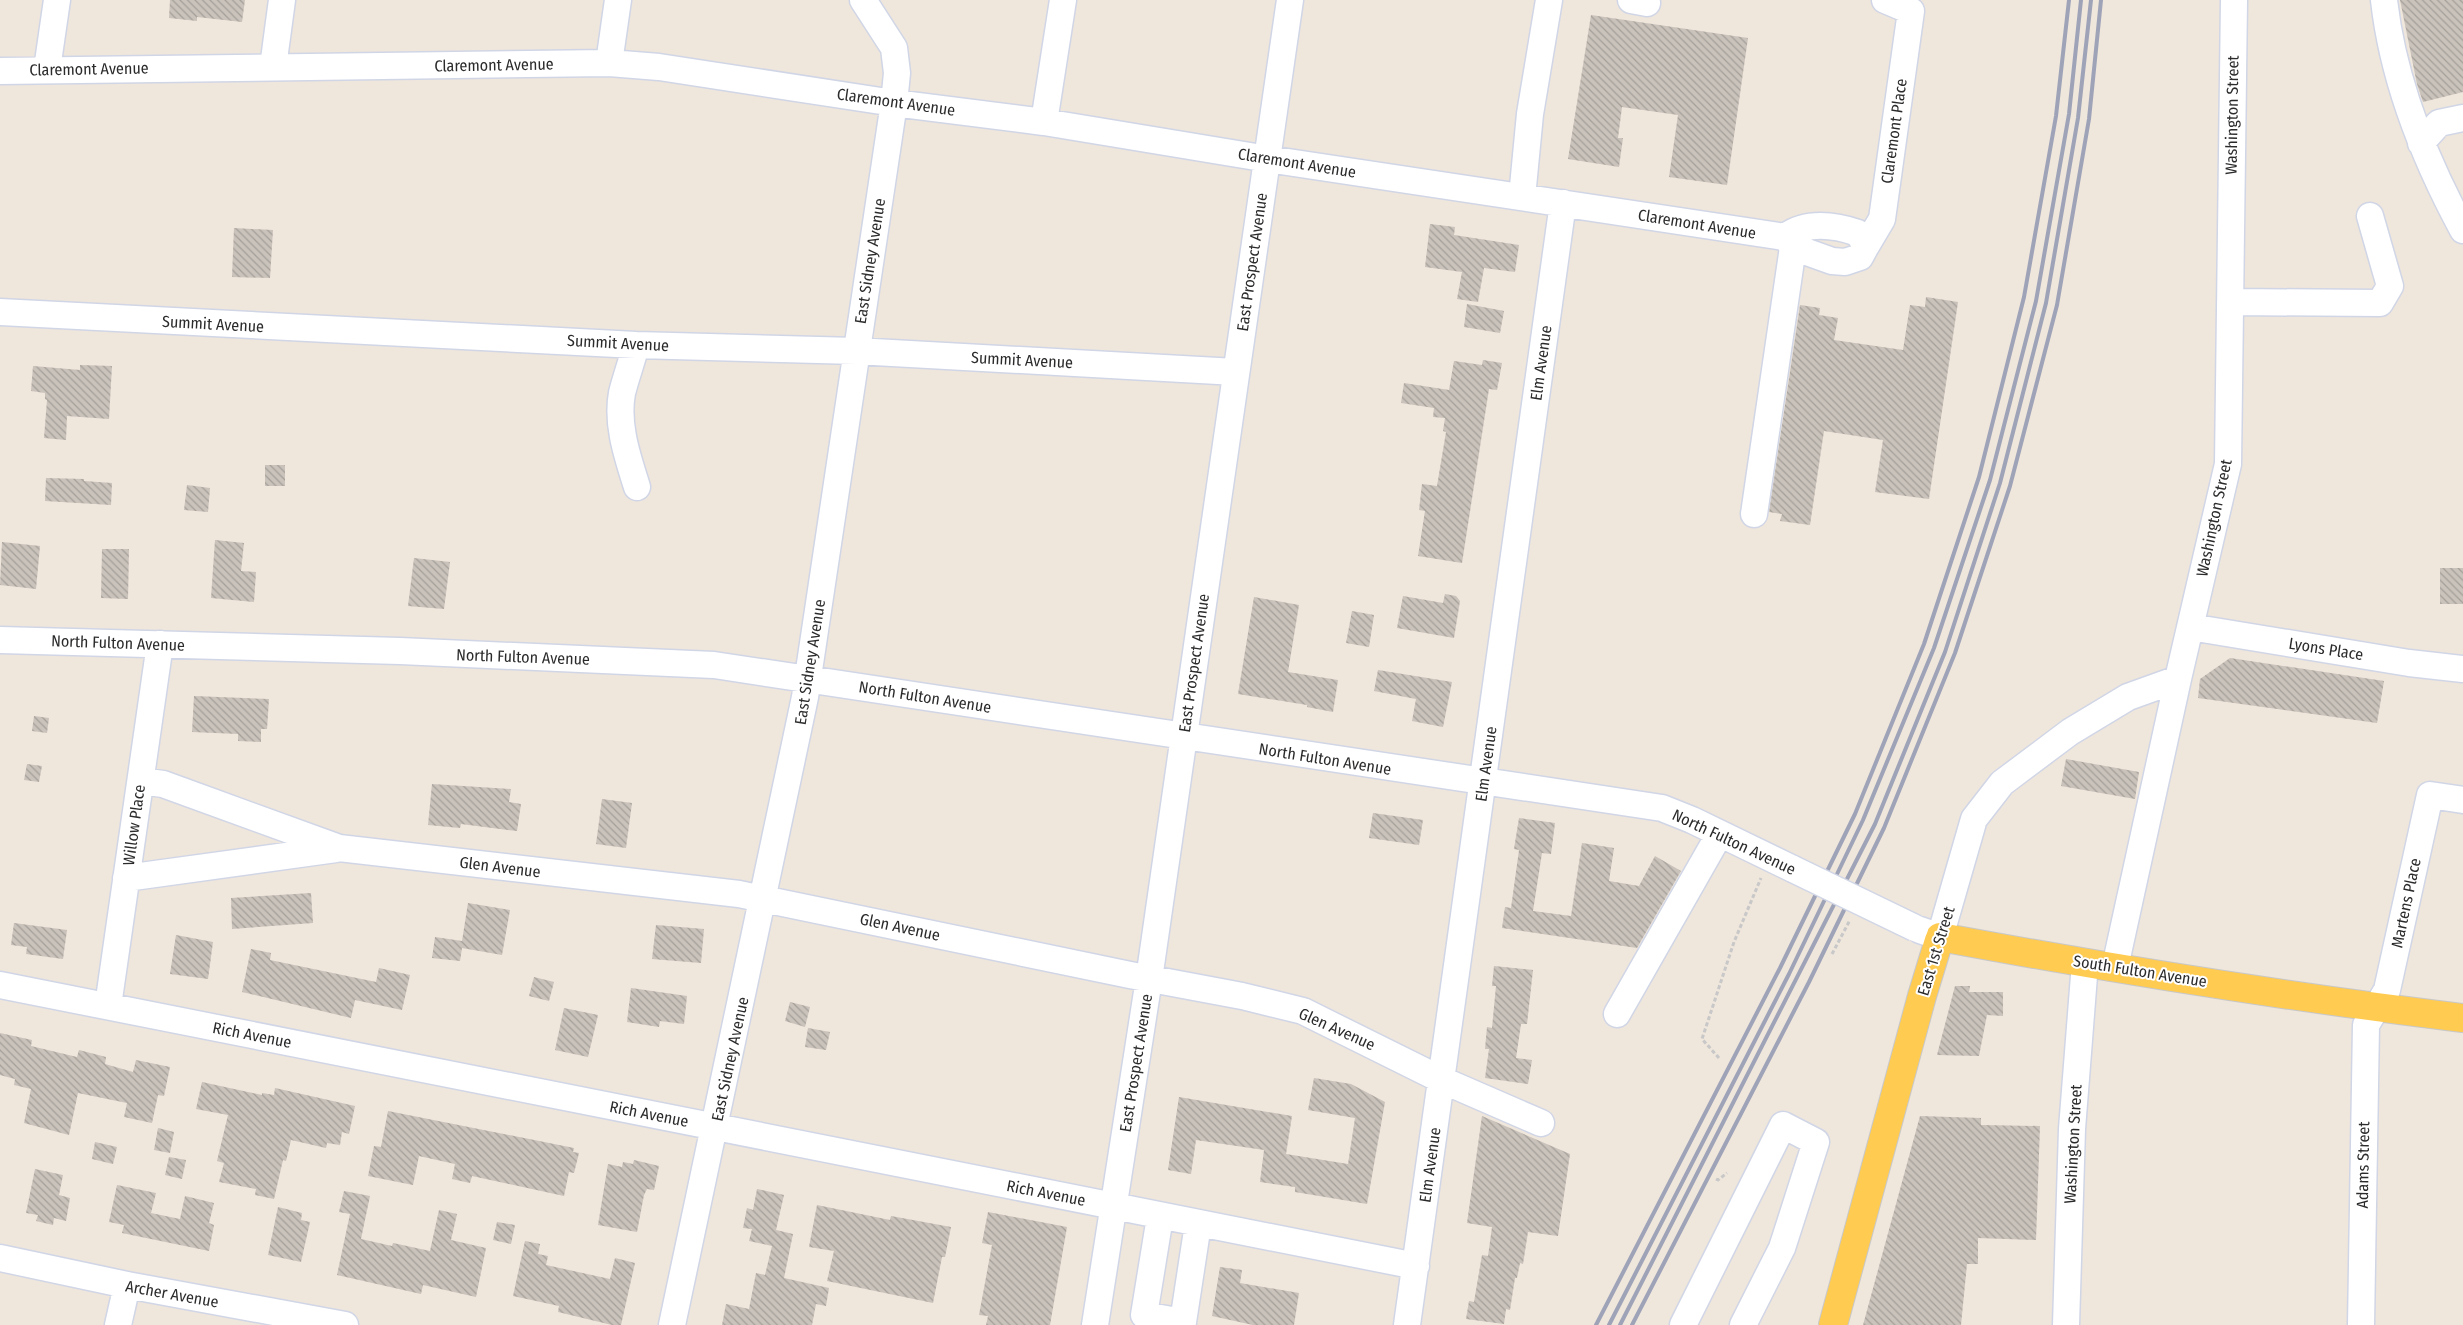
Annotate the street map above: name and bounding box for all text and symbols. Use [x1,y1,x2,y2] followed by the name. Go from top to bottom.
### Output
[434,54,554,76] street label: Claremont Avenue
[2221,54,2243,175] street label: Washington Street
[29,58,149,80] street label: Claremont Avenue
[1877,77,1911,185] street label: Claremont Place
[836,84,956,120] street label: Claremont Avenue
[1237,144,1357,182] street label: Claremont Avenue
[1233,191,1271,332] street label: East Prospect Avenue
[851,197,889,325] street label: East Sidney Avenue
[1637,205,1757,243] street label: Claremont Avenue
[162,312,265,336] street label: Summit Avenue
[1526,324,1556,402] street label: Elm Avenue
[567,331,670,355] street label: Summit Avenue
[971,348,1074,372] street label: Summit Avenue
[2192,457,2236,578] street label: Washington Street
[1175,592,1213,733] street label: East Prospect Avenue
[791,598,829,726] street label: East Sidney Avenue
[51,631,185,655] street label: North Fulton Avenue
[2287,634,2365,664] street label: Lyons Place
[456,645,590,669] street label: North Fulton Avenue
[857,677,993,717] street label: North Fulton Avenue
[1471,725,1501,803] street label: Elm Avenue
[1257,739,1393,779] street label: North Fulton Avenue
[119,783,149,867] street label: Willow Place
[1669,805,1799,879] street label: North Fulton Avenue
[458,853,542,881] street label: Glen Avenue
[2387,856,2425,950] street label: Martens Place
[1913,903,1959,998] street label: East 1st Street
[858,909,942,945] street label: Glen Avenue
[2072,951,2208,991] street label: South Fulton Avenue
[1116,992,1156,1133] street label: East Prospect Avenue
[708,995,752,1123] street label: East Sidney Avenue
[1296,1004,1378,1054] street label: Glen Avenue
[211,1018,293,1052] street label: Rich Avenue
[2060,1083,2086,1204] street label: Washington Street
[608,1097,690,1131] street label: Rich Avenue
[2353,1121,2373,1209] street label: Adams Street
[1415,1126,1445,1204] street label: Elm Avenue
[1005,1176,1087,1210] street label: Rich Avenue
[124,1276,220,1312] street label: Archer Avenue

